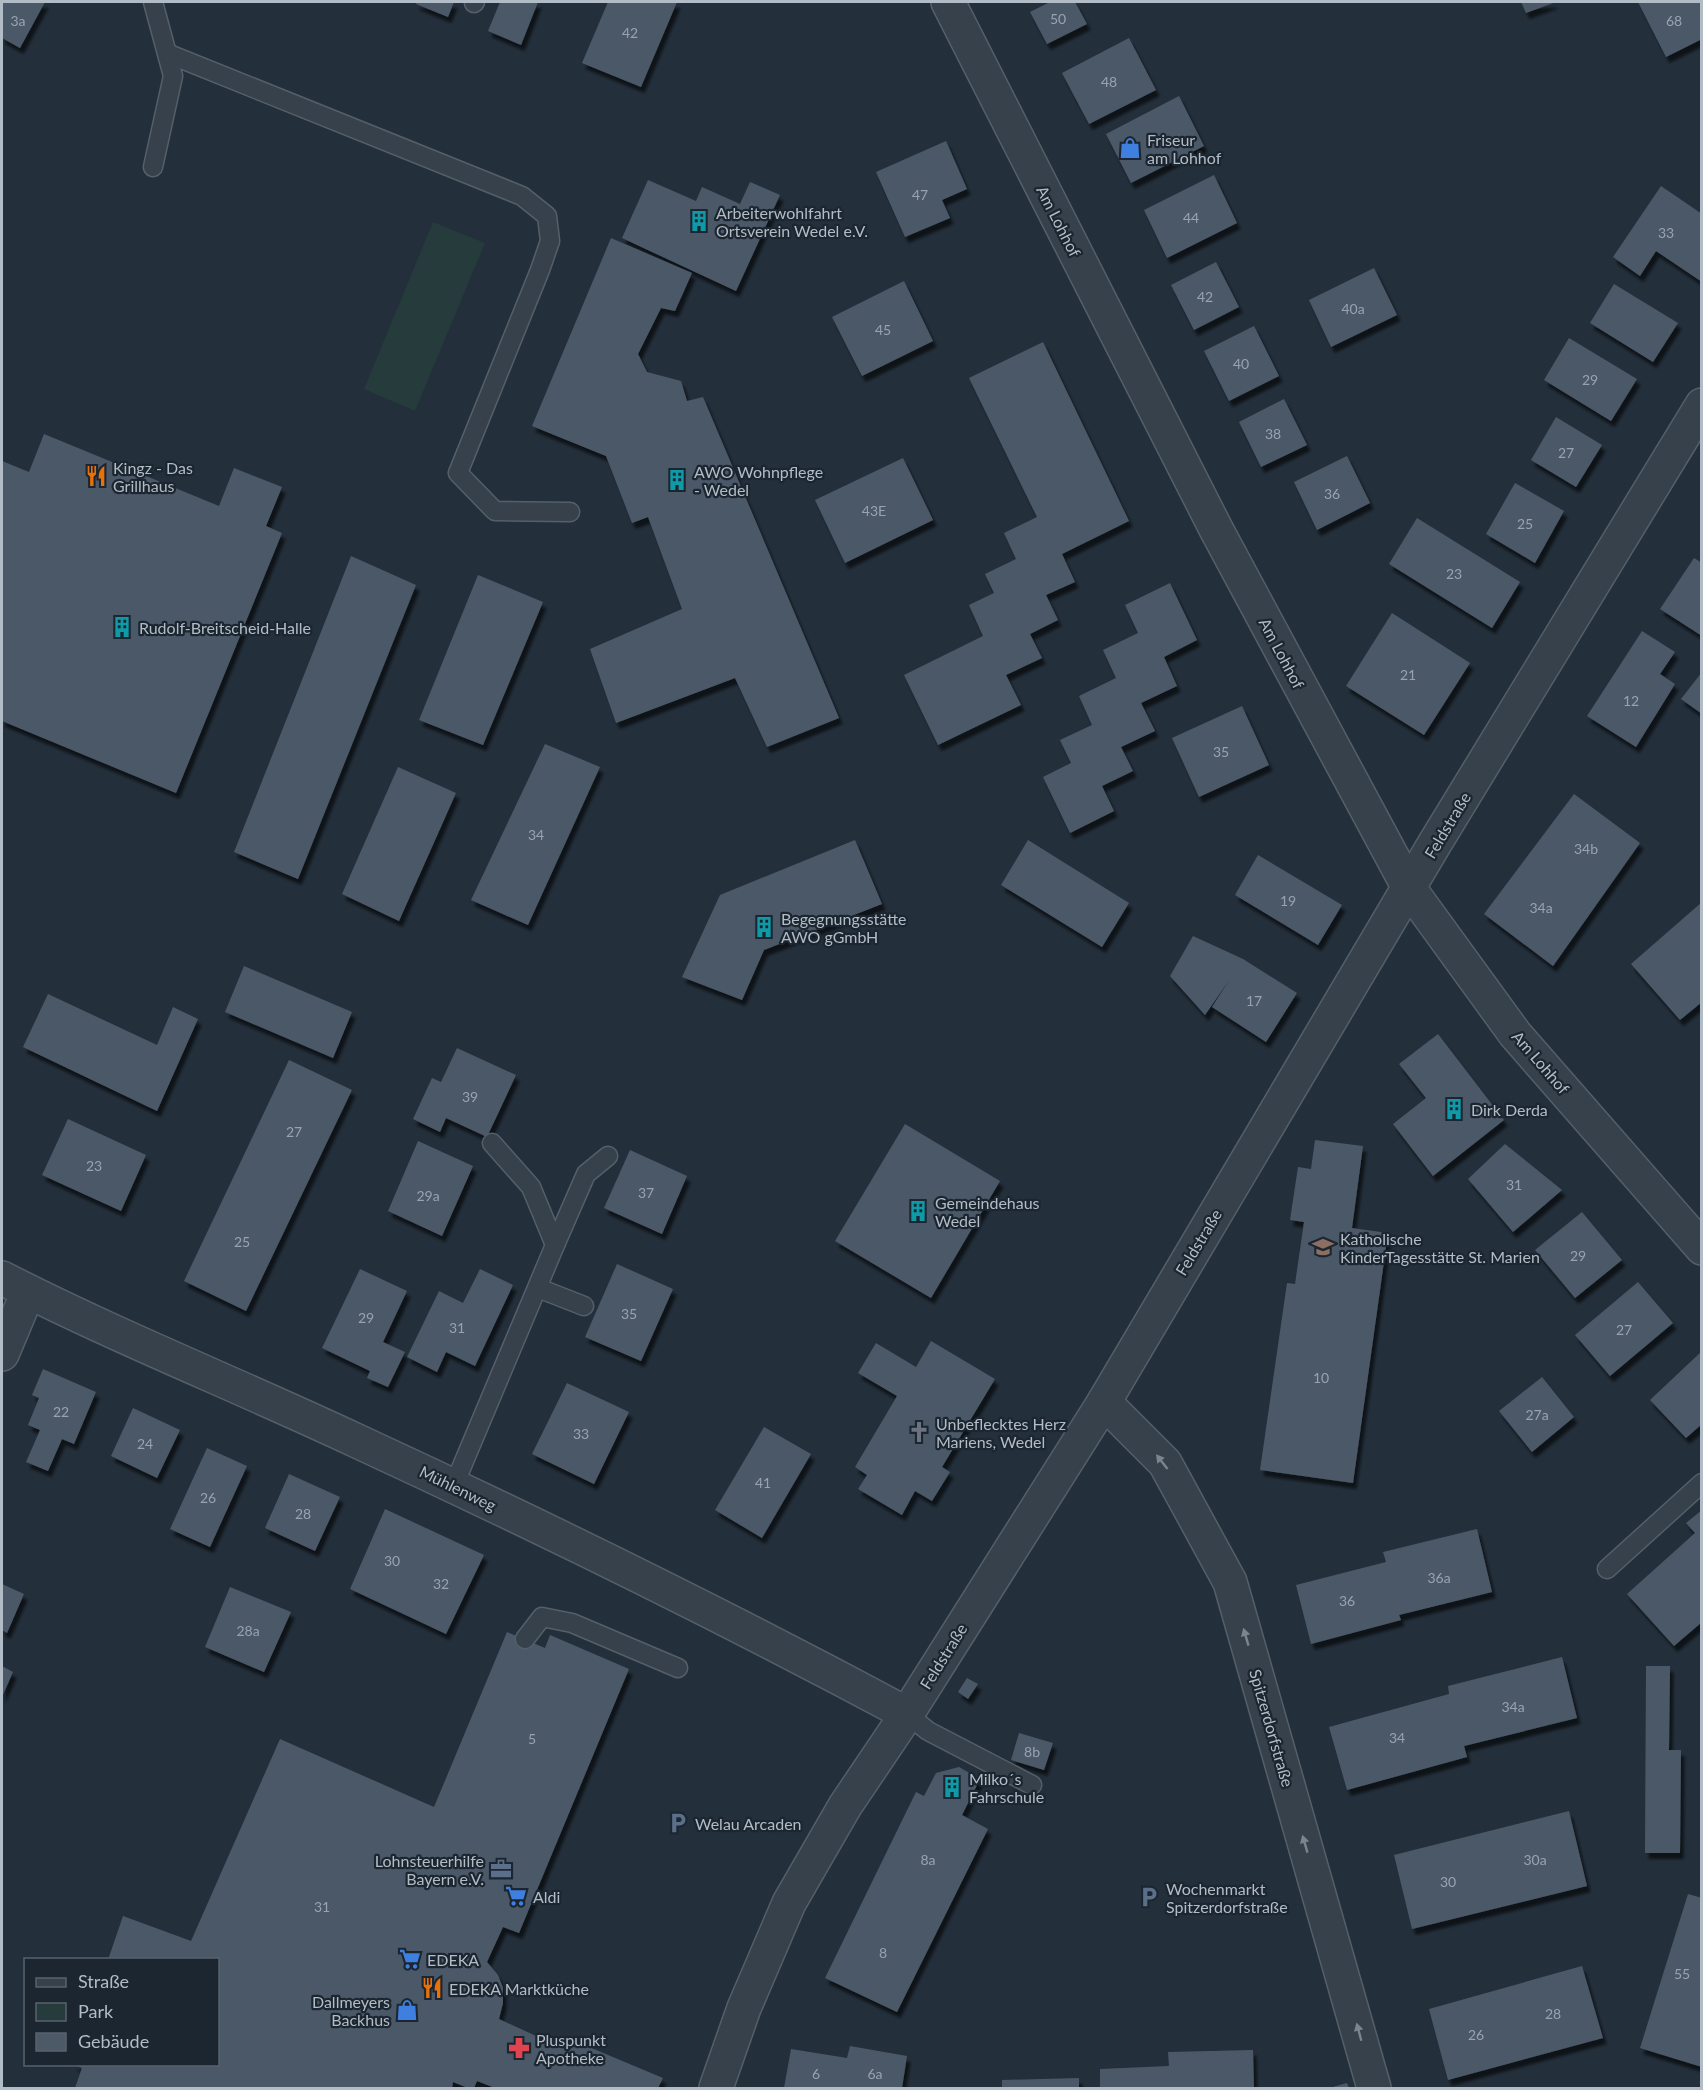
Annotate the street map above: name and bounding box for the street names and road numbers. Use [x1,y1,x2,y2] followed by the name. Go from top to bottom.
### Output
[1033,182,1085,260] street label: Am Lohhof
[1256,614,1309,692] street label: Am Lohhof
[1420,789,1474,861] street label: Feldstraße
[1509,1027,1574,1098] street label: Am Lohhof
[1171,1206,1225,1278] street label: Feldstraße
[417,1461,499,1515] street label: Mühlenweg
[915,1620,971,1692] street label: Feldstraße
[1246,1667,1298,1789] street label: Spitzerdorfstraße

